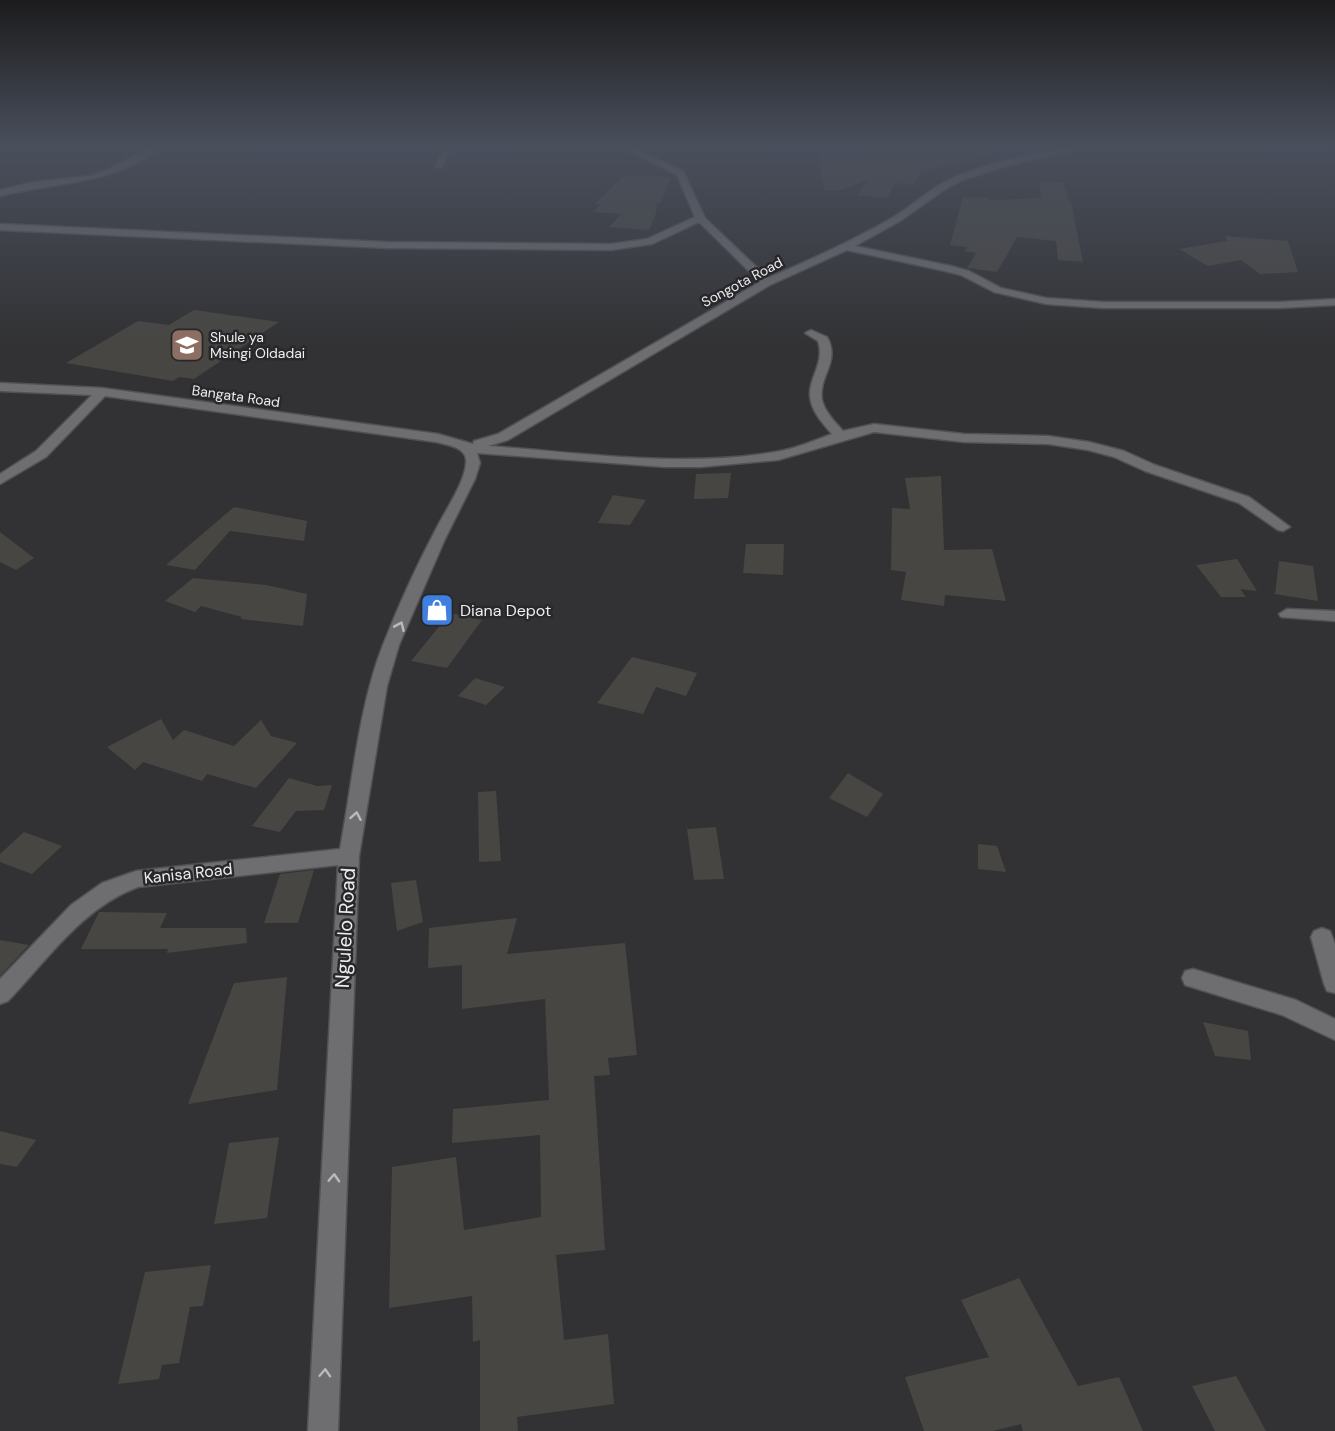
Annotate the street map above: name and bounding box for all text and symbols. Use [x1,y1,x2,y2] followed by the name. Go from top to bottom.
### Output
[698,253,786,311] street label: Songota Road
[169,327,205,363] school or university icon: Shule ya Msingi Oldadai
[210,328,305,362] place label: Shule ya Msingi Oldadai
[191,381,281,411] street label: Bangata Road
[419,592,455,628] shop icon: Diana Depot
[460,600,551,621] place label: Diana Depot
[392,622,404,633] one-way arrow
[349,811,361,820] one-way arrow
[143,858,233,889] street label: Kanisa Road
[329,867,361,989] street label: Ngulelo Road
[328,1173,341,1182] one-way arrow
[319,1368,332,1377] one-way arrow

